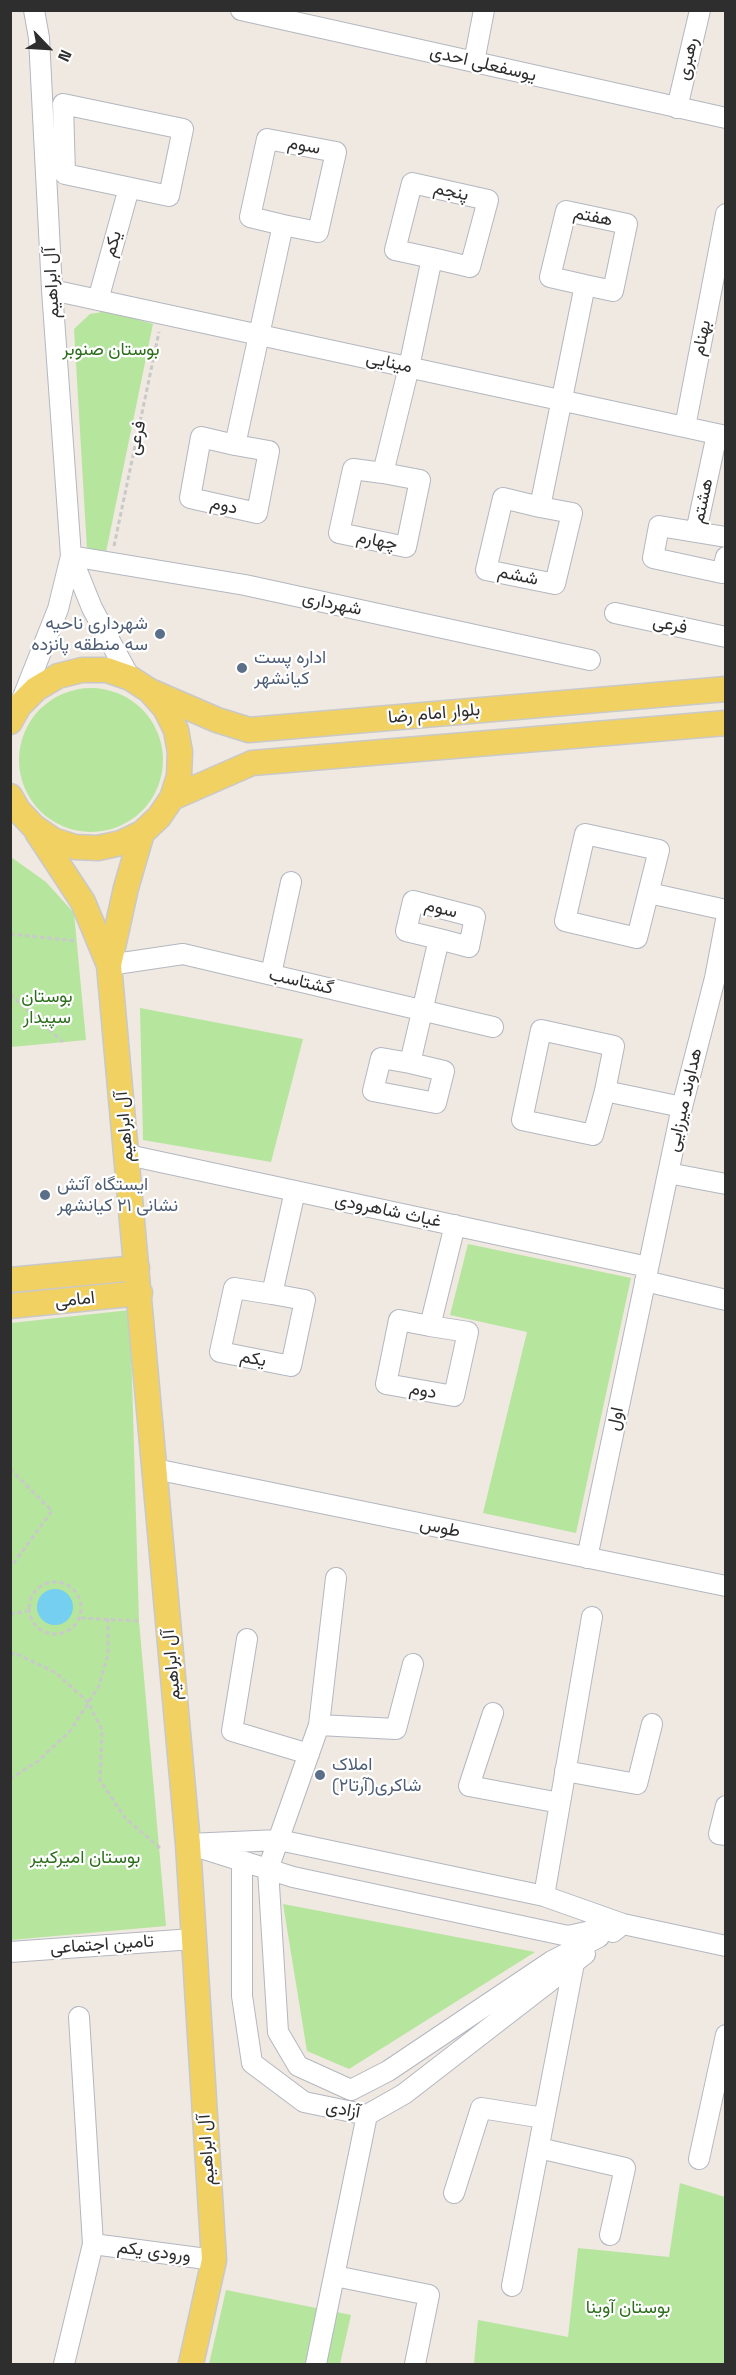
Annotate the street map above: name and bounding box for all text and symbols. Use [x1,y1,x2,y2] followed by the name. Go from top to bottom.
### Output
[18,18,78,78] north arrow
[673,36,703,82] street label: رهبری
[428,41,538,87] street label: یوسفعلی احدی
[53,47,77,65] text: N
[286,132,322,160] street label: سوم
[431,178,471,206] street label: پنجم
[572,202,614,232] street label: هفتم
[99,229,127,259] street label: یکم
[39,247,65,319] street label: آل ابراهیم
[688,318,716,358] street label: بهنام
[62,339,160,361] park label: بوستان صنوبر
[364,348,414,378] street label: مینایی
[123,419,151,457] street label: فرعی
[688,476,718,526] street label: هشتم
[208,492,240,520] street label: دوم
[355,526,399,556] street label: چهارم
[496,561,540,591] street label: ششم
[300,587,364,621] street label: شهرداری
[651,611,689,639] street label: فرعی
[31,613,148,656] place label: شهرداری ناحیه سه منطقه پانزده
[153,627,167,641] marker: شهرداری ناحیه سه منطقه پانزده
[254,647,326,690] place label: اداره پست کیانشهر
[235,661,249,675] marker: اداره پست کیانشهر
[387,699,481,729] street label: بلوار امام رضا
[422,895,460,923] street label: سوم
[267,964,335,1000] street label: گشتاسب
[21,986,73,1028] park label: بوستان سپیدار
[663,1046,707,1154] street label: هداوند میرزایی
[111,1091,139,1163] street label: آل ابراهیم
[57,1174,178,1216] place label: ایستگاه آتش نشانی ۲۱ کیانشهر
[38,1188,52,1202] marker: ایستگاه آتش نشانی ۲۱ کیانشهر
[333,1189,443,1233] street label: غیاث شاهرودی
[54,1287,96,1313] street label: امامی
[238,1346,268,1372] street label: یکم
[408,1378,438,1404] street label: دوم
[603,1405,629,1433] street label: اول
[418,1513,462,1543] street label: طوس
[158,1629,186,1701] street label: آل ابراهیم
[332,1754,421,1796] place label: املاک شاکری(آرتا۲)
[313,1768,327,1782] marker: املاک شاکری(آرتا۲)
[30,1847,140,1869] park label: بوستان امیرکبیر
[49,1931,155,1959] street label: تامین اجتماعی
[324,2096,362,2124] street label: آزادی
[194,2114,220,2186] street label: آل ابراهیم
[116,2237,192,2267] street label: ورودی یکم
[586,2297,670,2319] park label: بوستان آوینا

